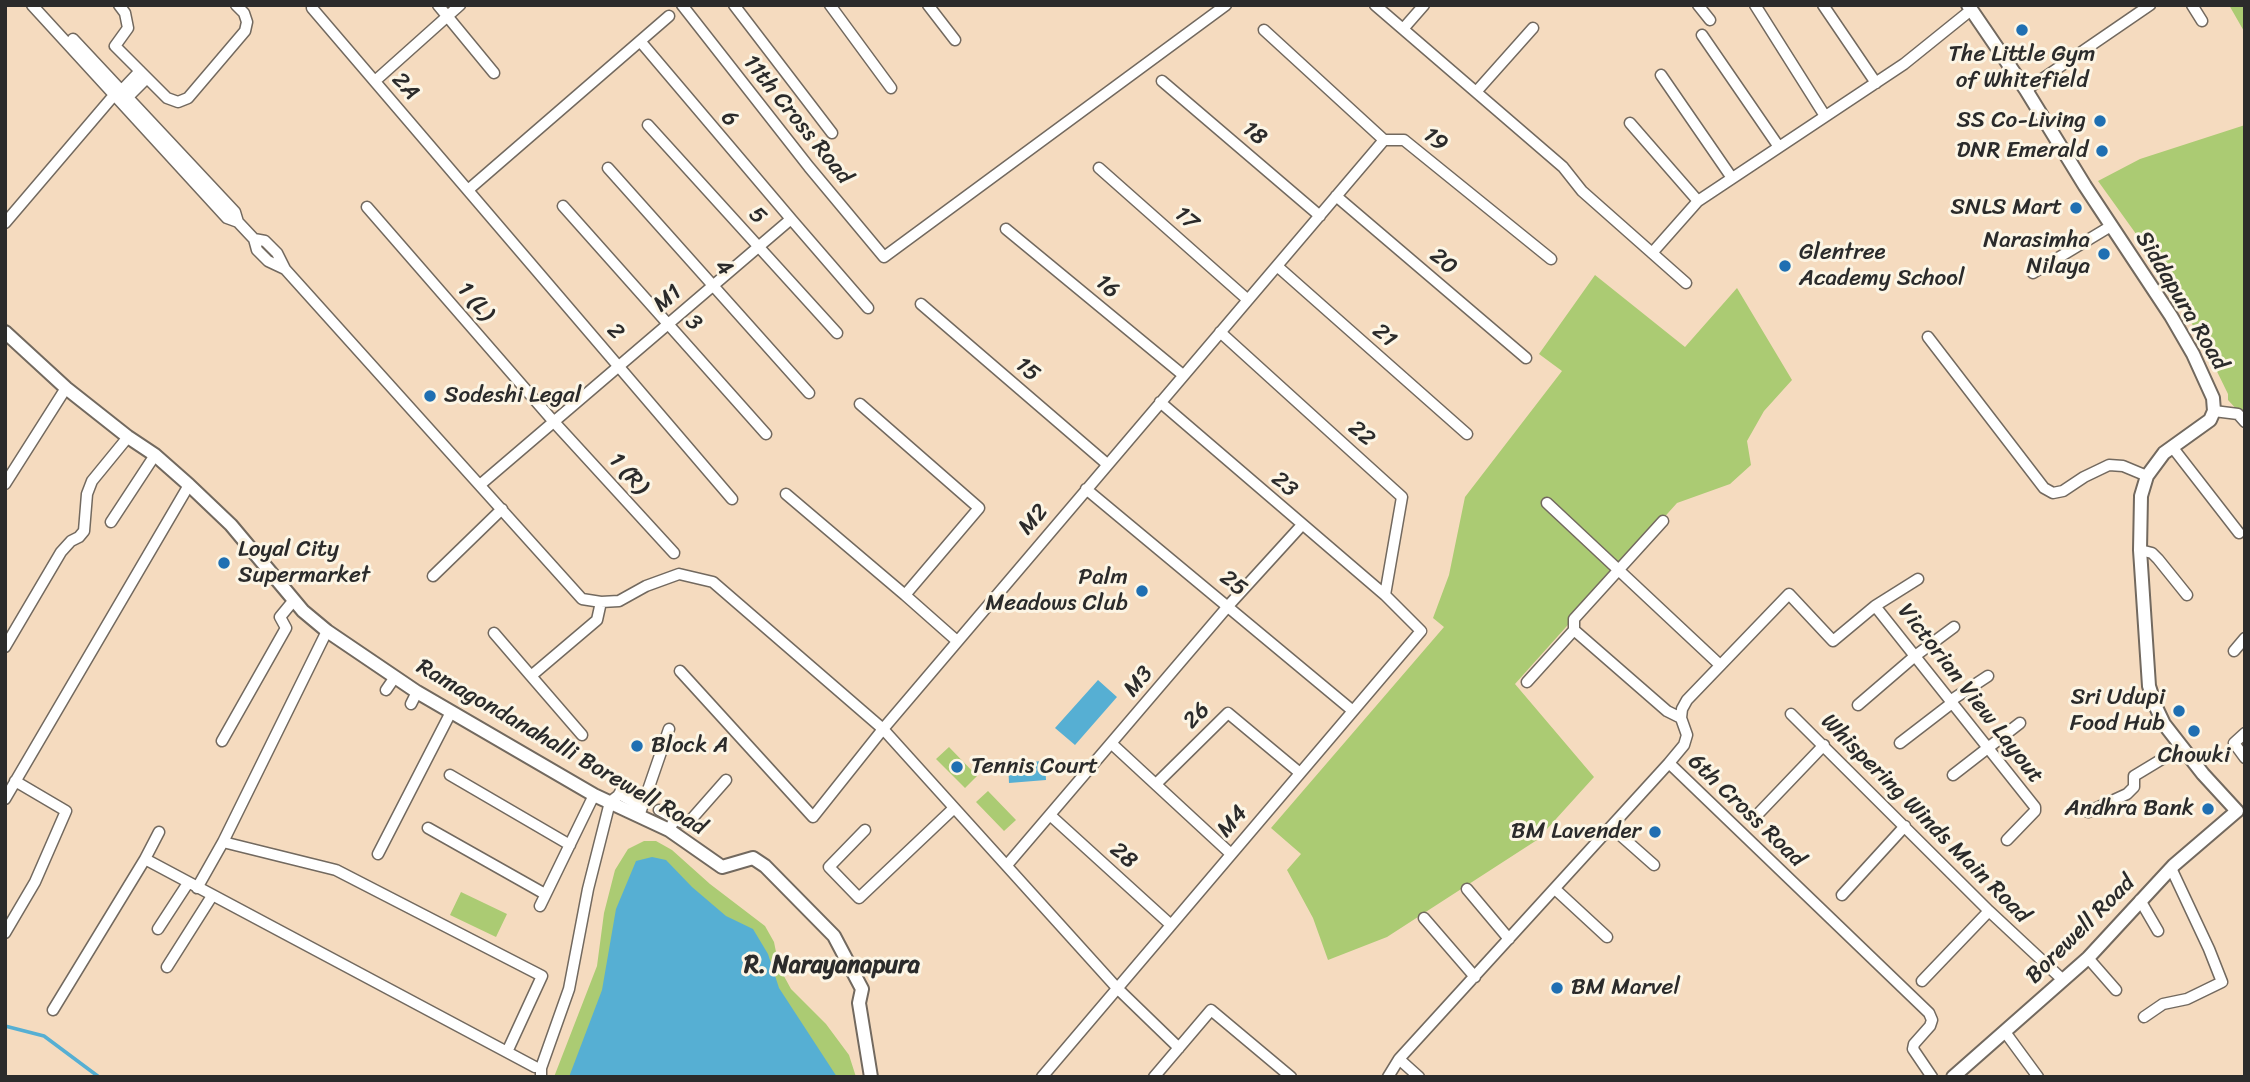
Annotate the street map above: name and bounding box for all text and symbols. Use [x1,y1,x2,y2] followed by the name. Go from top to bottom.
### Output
[2014,22,2030,38] marker: The Little Gym of Whitefield
[1949,41,2095,95] place label: The Little Gym of Whitefield
[736,50,858,190] street label: 11th Cross Road
[385,67,425,107] street label: 2A
[714,105,744,133] street label: 6
[1956,107,2086,135] place label: SS Co-Living
[2092,113,2108,129] marker: SS Co-Living
[1236,116,1272,152] street label: 18
[1417,122,1453,158] street label: 19
[1956,137,2088,165] place label: DNR Emerald
[2094,143,2110,159] marker: DNR Emerald
[1951,194,2062,222] place label: SNLS Mart
[2068,200,2084,216] marker: SNLS Mart
[1168,201,1204,237] street label: 17
[742,202,772,230] street label: 5
[2129,226,2233,376] street label: Siddapura Road
[1983,227,2090,281] place label: Narasimha Nilaya
[1799,239,1965,293] place label: Glentree Academy School
[1423,242,1463,282] street label: 20
[2096,246,2112,262] marker: Narasimha Nilaya
[708,253,738,283] street label: 4
[1777,258,1793,274] marker: Glentree Academy School
[1089,269,1125,305] street label: 16
[451,277,499,327] street label: 1 (L)
[648,279,688,319] street label: M1
[679,309,707,337] street label: 3
[600,318,630,346] street label: 2
[1366,318,1402,354] street label: 21
[1009,352,1045,388] street label: 15
[444,382,581,410] place label: Sodeshi Legal
[422,388,438,404] marker: Sodeshi Legal
[1342,415,1380,453] street label: 22
[602,448,654,500] street label: 1 (R)
[1265,466,1303,504] street label: 23
[1013,499,1055,541] street label: M2
[238,536,370,590] place label: Loyal City Supermarket
[216,555,232,571] marker: Loyal City Supermarket
[986,564,1128,618] place label: Palm Meadows Club
[1214,565,1252,603] street label: 25
[1134,583,1150,599] marker: Palm Meadows Club
[1891,599,2049,789] street label: Victorian View Layout
[411,654,711,842] street label: Ramagondanahalli Borewell Road
[1118,661,1160,703] street label: M3
[2070,684,2165,738] place label: Sri Udupi Food Hub
[1178,697,1216,735] street label: 26
[2171,703,2187,719] marker: Sri Udupi Food Hub
[1815,709,2035,929] street label: Whispering Winds Main Road
[2186,723,2202,739] marker: Chowki
[651,732,729,760] place label: Block A
[629,738,645,754] marker: Block A
[2158,742,2230,770] place label: Chowki
[1682,748,1810,874] street label: 6th Cross Road
[971,753,1098,781] place label: Tennis Court
[949,759,965,775] marker: Tennis Court
[2065,795,2194,823] place label: Andhra Bank
[1212,800,1254,844] street label: M4
[2200,801,2216,817] marker: Andhra Bank
[1511,818,1641,846] place label: BM Lavender
[1647,824,1663,840] marker: BM Lavender
[1104,837,1142,875] street label: 28
[2021,870,2141,990] street label: Borewell Road
[744,952,920,980] district label: R. Narayanapura
[1571,974,1680,1002] place label: BM Marvel
[1549,980,1565,996] marker: BM Marvel

